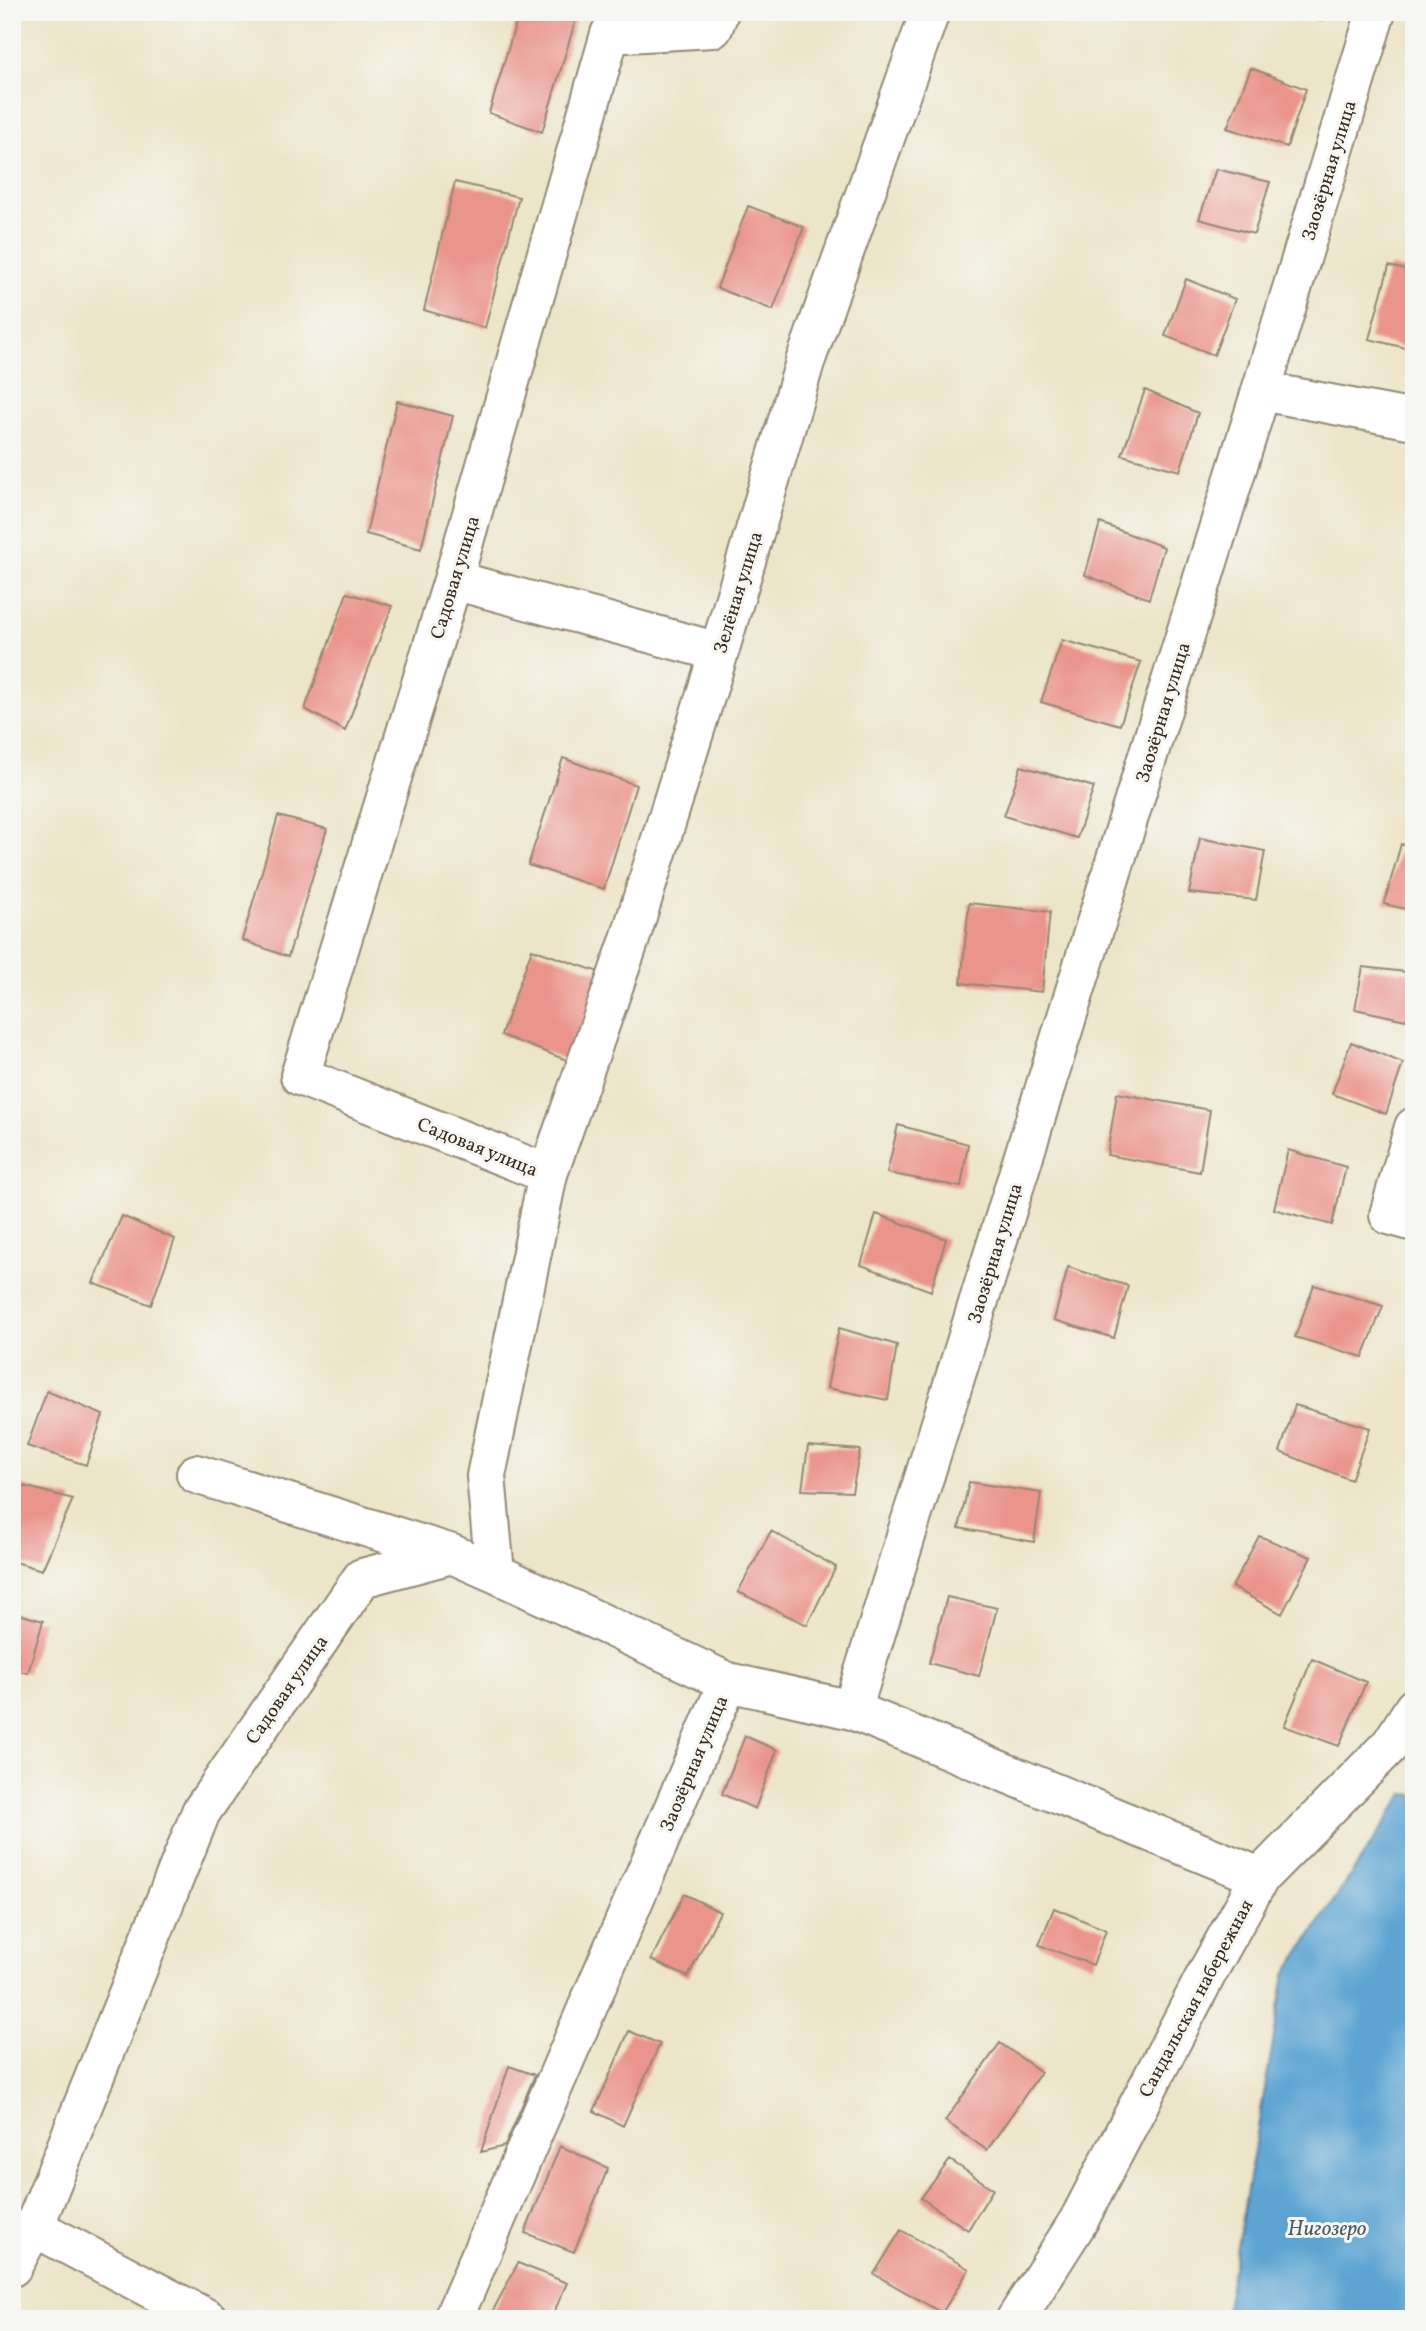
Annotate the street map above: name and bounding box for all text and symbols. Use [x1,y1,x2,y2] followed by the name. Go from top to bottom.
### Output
[1296,97,1364,244] street label: Заозёрная улица
[425,513,487,643] street label: Садовая улица
[708,528,770,657] street label: Зелёная улица
[1130,639,1198,786] street label: Заозёрная улица
[413,1112,541,1184] street label: Садовая улица
[962,1180,1030,1327] street label: Заозёрная улица
[240,1630,335,1750] street label: Садовая улица
[654,1692,735,1836] street label: Заозёрная улица
[1133,1895,1260,2103] street label: Сандальская набережная
[1288,2215,1367,2244] water label: Нигозеро

